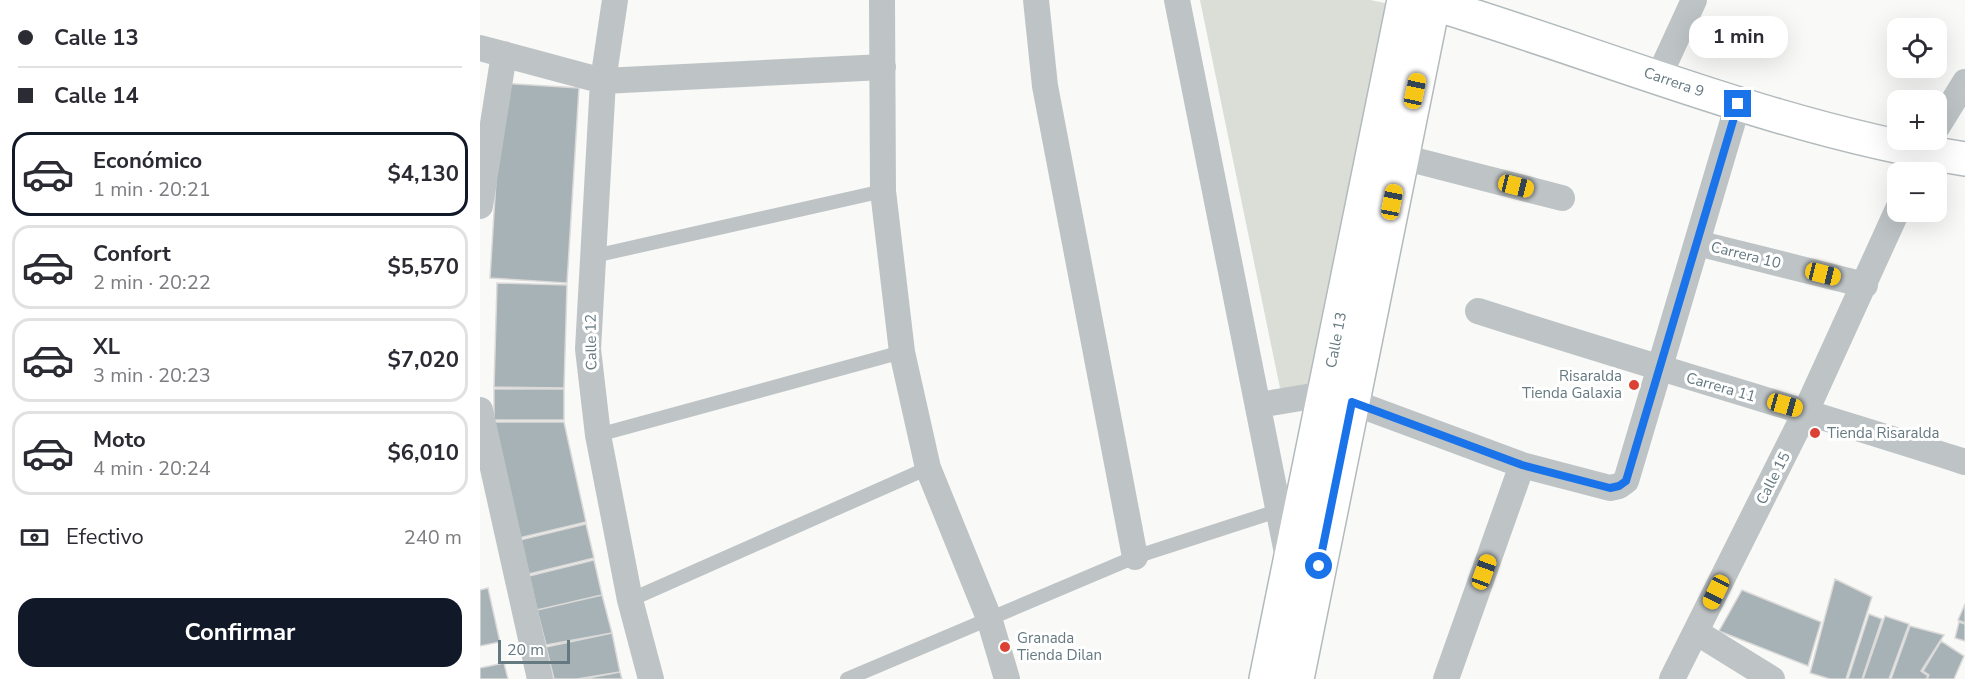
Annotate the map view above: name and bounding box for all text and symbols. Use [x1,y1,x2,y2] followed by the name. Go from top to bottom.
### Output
[1688,17,1788,59] callout: 1 min
[1887,18,1947,222] map controls
[1887,18,1947,78] button: locate
[54,23,139,53] text: Calle 13
[1713,23,1764,50] text: 1 min
[1641,62,1707,102] street label: Carrera 9
[1402,72,1428,110] car
[54,81,139,111] text: Calle 14
[1724,90,1751,117] route end
[1887,90,1947,150] button: +
[93,146,202,176] text: Económico
[21,147,75,201] icon: car
[388,159,459,189] text: $4,130
[1887,162,1947,222] button: −
[1496,173,1536,199] car
[93,176,211,203] text: 1 min · 20:21
[1380,183,1404,221] car
[1709,237,1783,273] street label: Carrera 10
[93,239,171,269] text: Confort
[21,240,75,294] icon: car
[388,252,459,282] text: $5,570
[1803,261,1843,287] car
[93,269,211,296] text: 2 min · 20:22
[1321,310,1351,370] street label: Calle 13
[581,314,601,370] street label: Calle 12
[93,332,120,362] text: XL
[21,333,75,387] icon: car
[388,345,459,375] text: $7,020
[93,362,211,389] text: 3 min · 20:23
[1522,366,1622,403] place label: Risaralda Tienda Galaxia
[1684,368,1758,406] street label: Carrera 11
[1627,378,1641,392] marker: Risaralda Tienda Galaxia
[1765,391,1805,419] car
[1827,423,1940,443] place label: Tienda Risaralda
[93,425,146,455] text: Moto
[21,426,75,480] icon: car
[1808,426,1822,440] marker: Tienda Risaralda
[388,438,459,468] text: $6,010
[1751,448,1795,508] street label: Calle 15
[93,455,211,482] text: 4 min · 20:24
[18,521,51,554] icon: cash
[66,522,144,552] text: Efectivo
[404,524,462,551] text: 240 m
[1305,552,1332,579] route start
[1469,552,1499,592] car
[1700,572,1732,612] car
[18,598,462,667] button: Confirmar
[1017,628,1102,665] place label: Granada Tienda Dilan
[498,637,570,664] scale bar
[507,639,544,661] text: 20 m
[998,640,1012,654] marker: Granada Tienda Dilan

